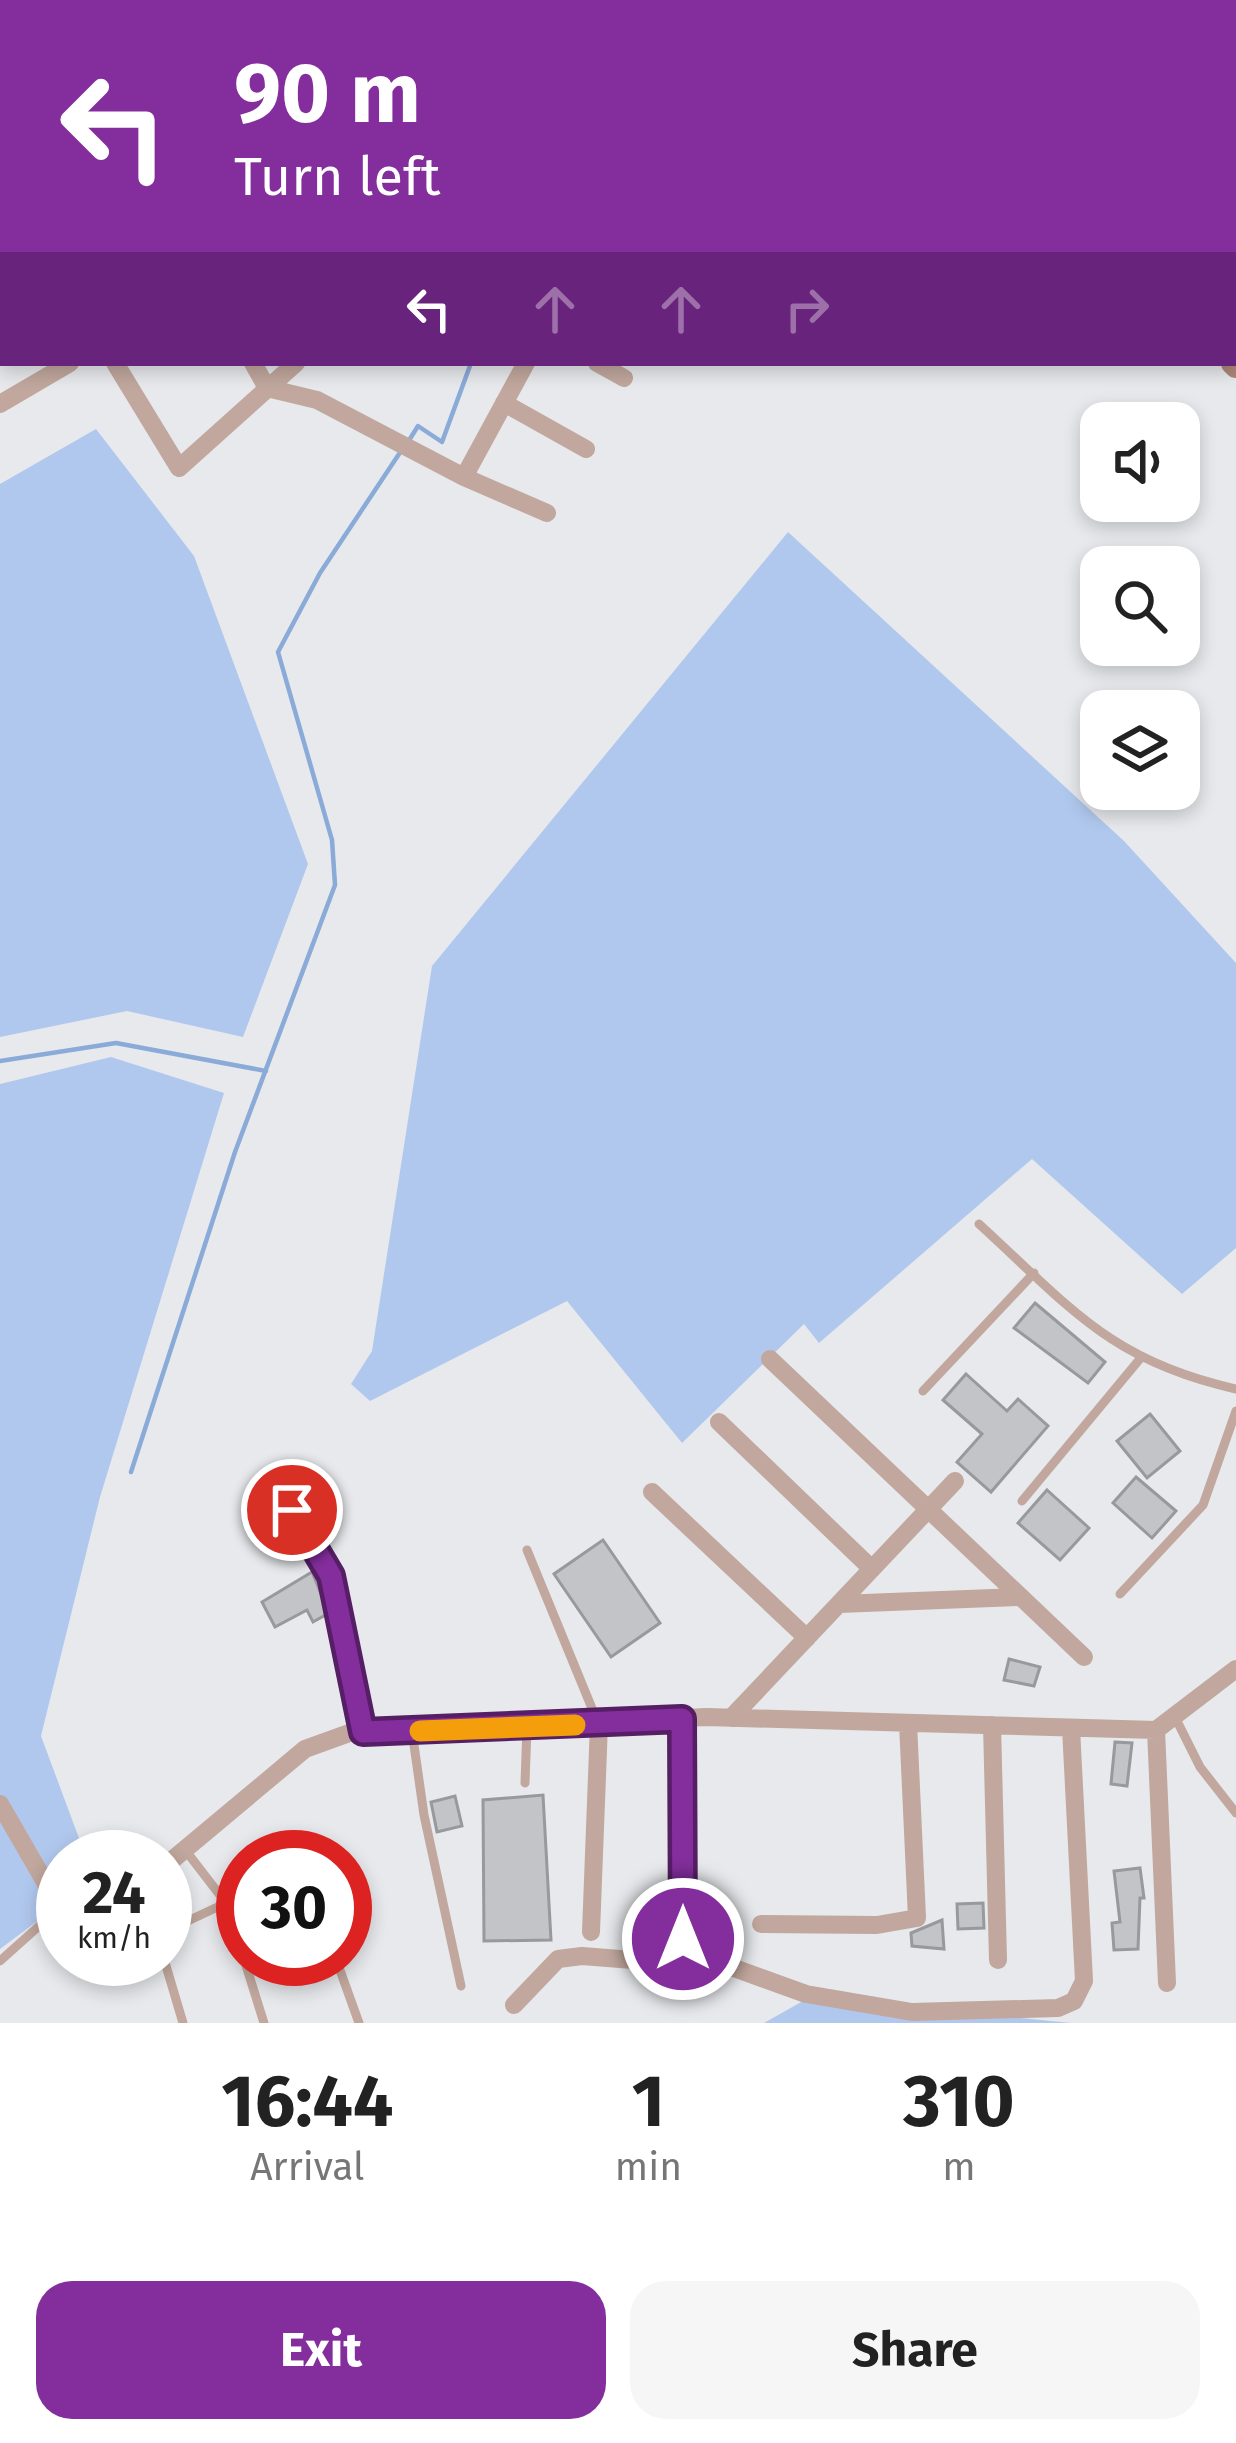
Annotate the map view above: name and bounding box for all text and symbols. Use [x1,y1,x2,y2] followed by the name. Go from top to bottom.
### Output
[234,43,421,144] text: 90 m
[36,48,192,204] icon: left
[234,145,441,209] text: Turn left
[396,276,462,342] icon: left
[522,276,588,342] icon: ahead
[648,276,714,342] icon: ahead
[774,276,840,342] icon: right
[1080,402,1200,810] map controls
[1080,402,1200,522] button: sound
[1080,546,1200,666] button: search
[1080,690,1200,810] button: layers
[241,1459,343,1561] pin
[259,1477,325,1543] icon: arrive
[216,1830,372,1986] speed limit sign: 30
[82,1857,146,1929] text: 24
[620,1876,746,2002] position arrow
[77,1920,151,1956] text: km/h
[221,2059,394,2145] text: 16:44
[632,2059,665,2145] text: 1
[903,2059,1015,2145] text: 310
[250,2144,365,2190] text: Arrival
[615,2144,682,2190] text: min
[942,2144,976,2190] text: m
[36,2281,606,2419] button: Exit
[630,2281,1200,2419] button: Share

